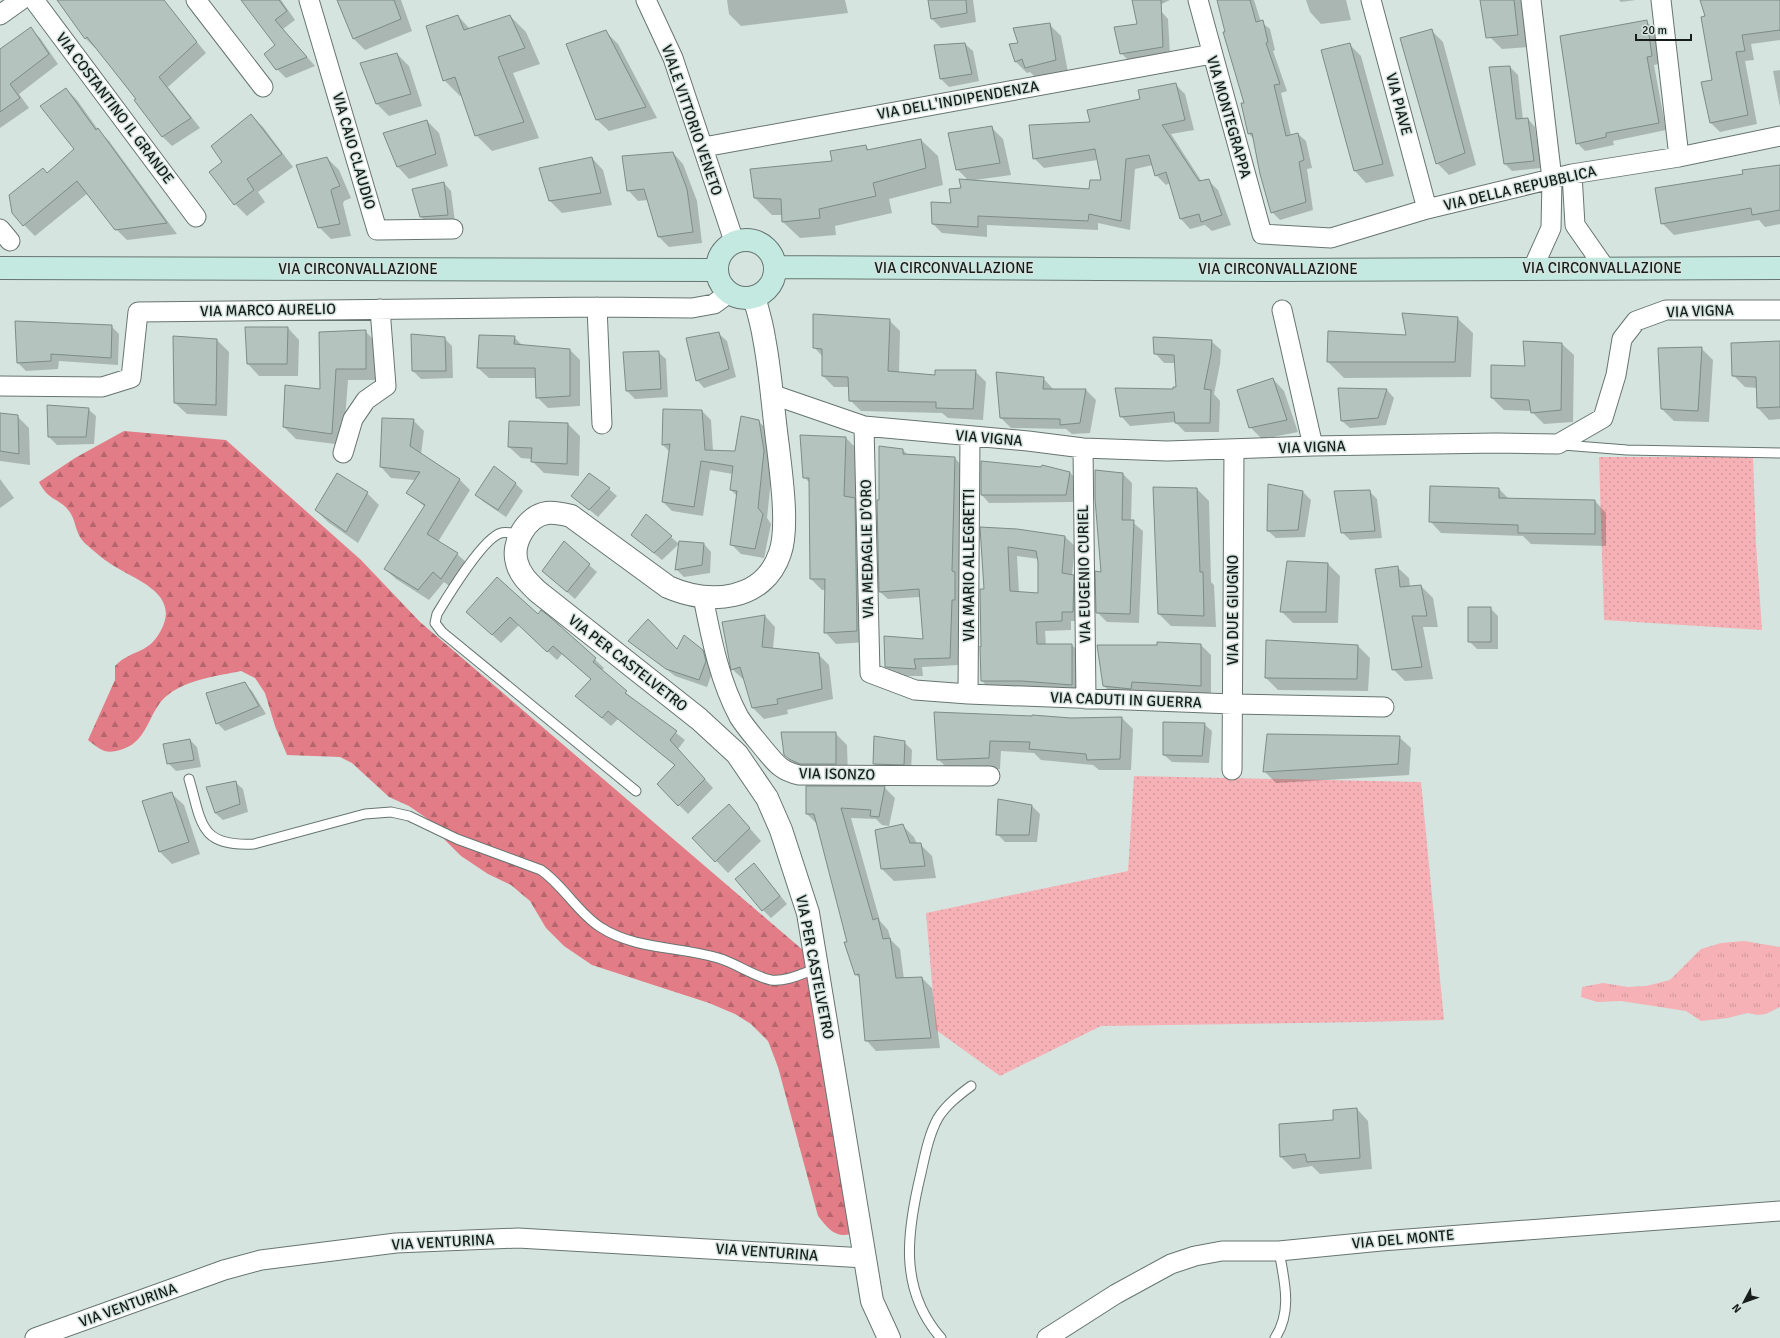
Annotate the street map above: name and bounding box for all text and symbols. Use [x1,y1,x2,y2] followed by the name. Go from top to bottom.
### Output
[1636,16,1691,42] scale bar
[1642,23,1667,38] text: 20 m
[52,29,178,187] street label: VIA COSTANTINO IL GRANDE
[658,42,726,198] street label: VIALE VITTORIO VENETO
[1203,54,1255,180] street label: VIA MONTEGRAPPA
[1382,71,1416,137] street label: VIA PIAVE
[876,77,1040,123] street label: VIA DELL'INDIPENDENZA
[329,90,379,212] street label: VIA CAIO CLAUDIO
[1442,162,1598,214] street label: VIA DELLA REPUBBLICA
[874,259,1034,277] street label: VIA CIRCONVALLAZIONE
[1522,259,1682,277] street label: VIA CIRCONVALLAZIONE
[278,260,438,278] street label: VIA CIRCONVALLAZIONE
[1198,260,1358,278] street label: VIA CIRCONVALLAZIONE
[200,300,336,320] street label: VIA MARCO AURELIO
[1666,301,1734,321] street label: VIA VIGNA
[955,426,1023,450] street label: VIA VIGNA
[1278,437,1346,457] street label: VIA VIGNA
[857,479,877,619] street label: VIA MEDAGLIE D'ORO
[960,488,978,642] street label: VIA MARIO ALLEGRETTI
[1074,504,1094,643] street label: VIA EUGENIO CURIEL
[1224,555,1242,665] street label: VIA DUE GIUGNO
[565,611,691,715] street label: VIA PER CASTELVETRO
[1050,688,1202,712] street label: VIA CADUTI IN GUERRA
[799,764,875,784] street label: VIA ISONZO
[792,893,838,1041] street label: VIA PER CASTELVETRO
[1351,1226,1455,1252] street label: VIA DEL MONTE
[391,1230,495,1254] street label: VIA VENTURINA
[715,1239,819,1265] street label: VIA VENTURINA
[77,1279,179,1331] street label: VIA VENTURINA
[1724,1282,1764,1322] north arrow
[1729,1301,1744,1315] text: N

